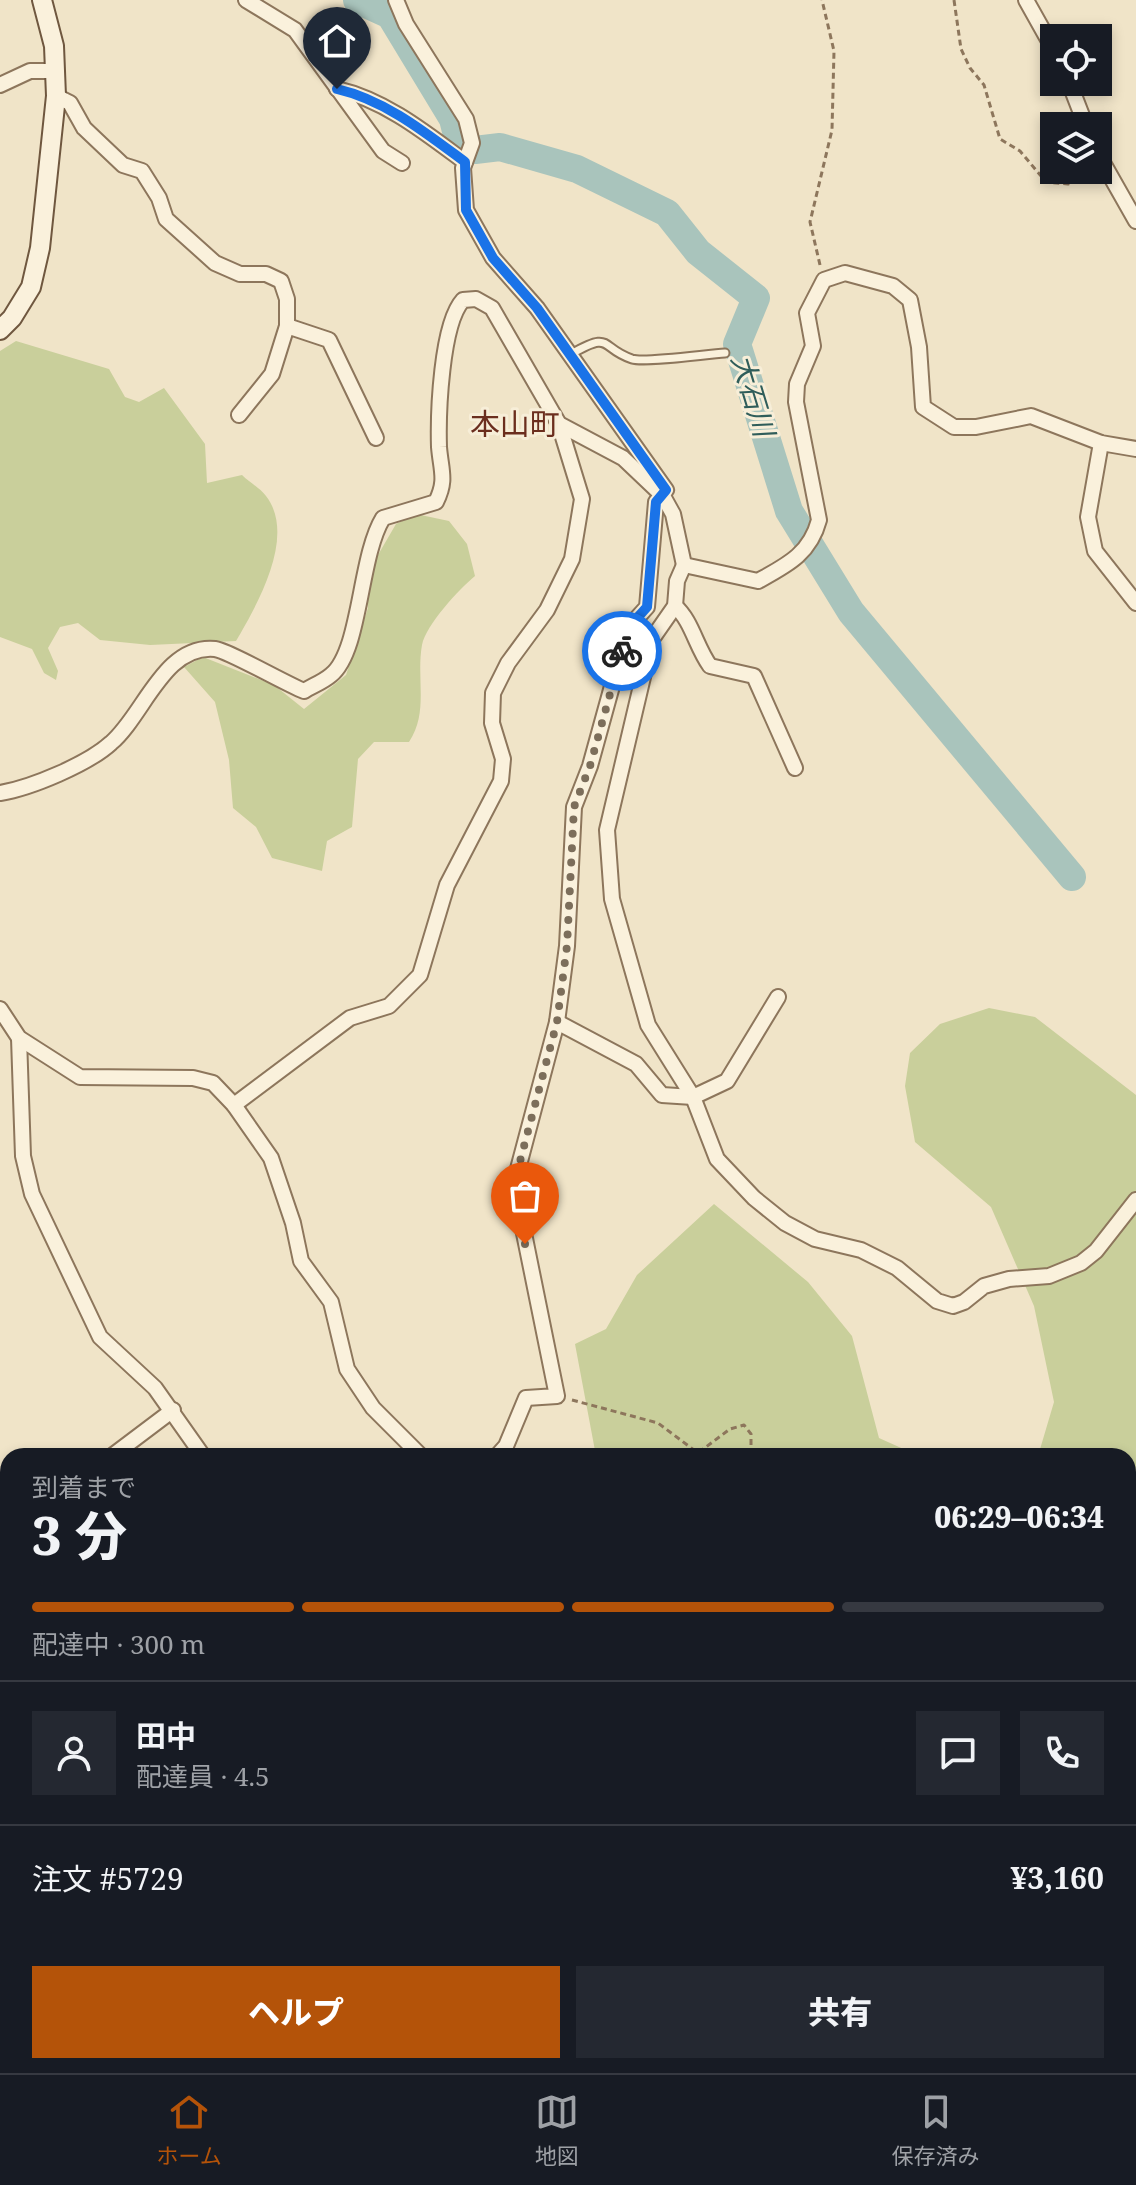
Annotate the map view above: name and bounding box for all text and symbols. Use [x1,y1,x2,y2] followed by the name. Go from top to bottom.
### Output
[303,7,371,89] pin
[315,19,359,63] icon: home
[1040,24,1112,184] map controls
[1040,24,1112,96] button: locate
[1040,112,1112,184] button: layers
[724,349,785,444] water label: 大石川
[470,403,560,444] district label: 本山町
[582,611,662,691] courier
[600,629,644,673] icon: bike
[491,1162,559,1244] pin
[503,1174,547,1218] icon: bag
[32,1469,136,1505] text: 到着まで
[934,1496,1104,1537] text: 06:29–06:34
[32,1499,127,1570] text: 3 分
[32,1626,205,1662] text: 配達中 · 300 m
[32,1711,116,1795] button: person
[916,1711,1000,1795] button: chat
[1020,1711,1104,1795] button: phone
[136,1715,196,1756] text: 田中
[136,1758,270,1794] text: 配達員 · 4.5
[1010,1857,1104,1898] text: ¥3,160
[32,1858,184,1899] text: 注文 #5729
[32,1966,560,2058] button: ヘルプ
[576,1966,1104,2058] button: 共有
[156,2090,222,2170] tab: ホーム
[535,2090,579,2170] tab: 地図
[892,2090,980,2170] tab: 保存済み

